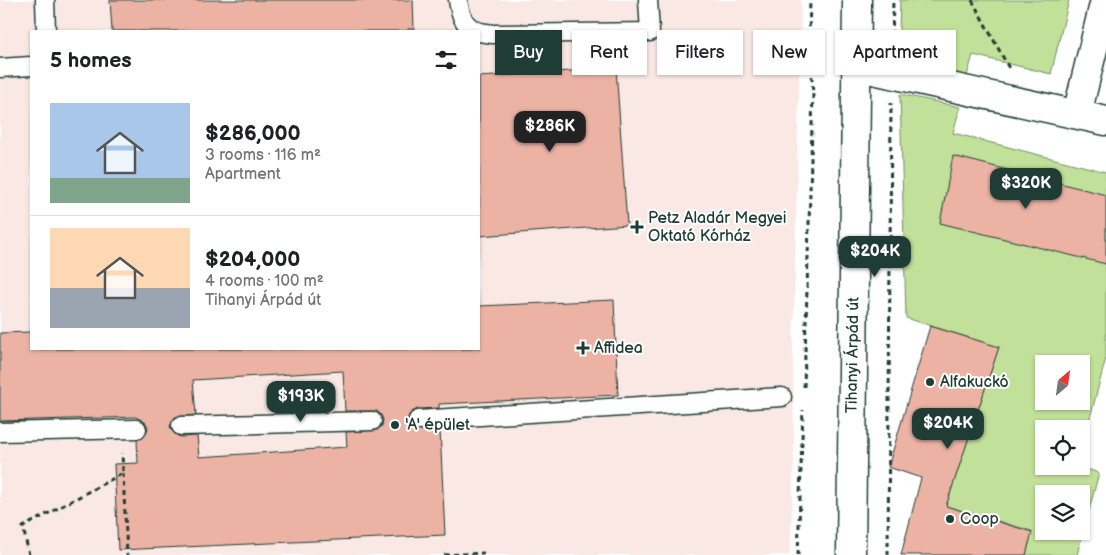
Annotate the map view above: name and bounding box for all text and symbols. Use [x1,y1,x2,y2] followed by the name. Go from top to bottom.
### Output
[495,30,562,75] chip: Buy
[572,30,647,75] chip: Rent
[657,30,743,75] chip: Filters
[753,30,825,75] chip: New
[835,30,956,75] chip: Apartment
[432,46,460,74] icon: filters
[50,48,132,73] text: 5 homes
[515,110,585,153] pin: $286K
[525,117,575,136] text: $286K
[205,121,301,146] text: $286,000
[90,123,150,183] icon: home
[205,146,321,165] text: 3 rooms · 116 m²
[205,165,281,184] text: Apartment
[991,168,1061,210] pin: $320K
[1001,174,1051,193] text: $320K
[648,209,786,246] place label: Petz Aladár Megyei Oktató Kórház
[630,220,644,234] marker: Petz Aladár Megyei Oktató Kórház
[840,236,910,278] pin: $204K
[850,242,900,261] text: $204K
[205,247,300,272] text: $204,000
[90,248,150,308] icon: home
[205,272,324,291] text: 4 rooms · 100 m²
[205,291,321,310] text: Tihanyi Árpád út
[840,297,864,413] street label: Tihanyi Árpád út
[594,339,643,358] place label: Affidea
[576,341,590,355] marker: Affidea
[1035,355,1090,410] north arrow
[1035,355,1090,540] map controls
[940,373,1009,392] place label: Alfakuckó
[924,376,936,388] marker: Alfakuckó
[266,380,336,423] pin: $193K
[278,387,324,406] text: $193K
[913,408,983,450] pin: $204K
[923,414,973,433] text: $204K
[405,416,470,435] place label: 'A' épület
[389,419,401,431] marker: 'A' épület
[1035,420,1090,475] button: locate
[1035,485,1090,540] button: layers
[960,510,999,529] place label: Coop
[944,513,956,525] marker: Coop

